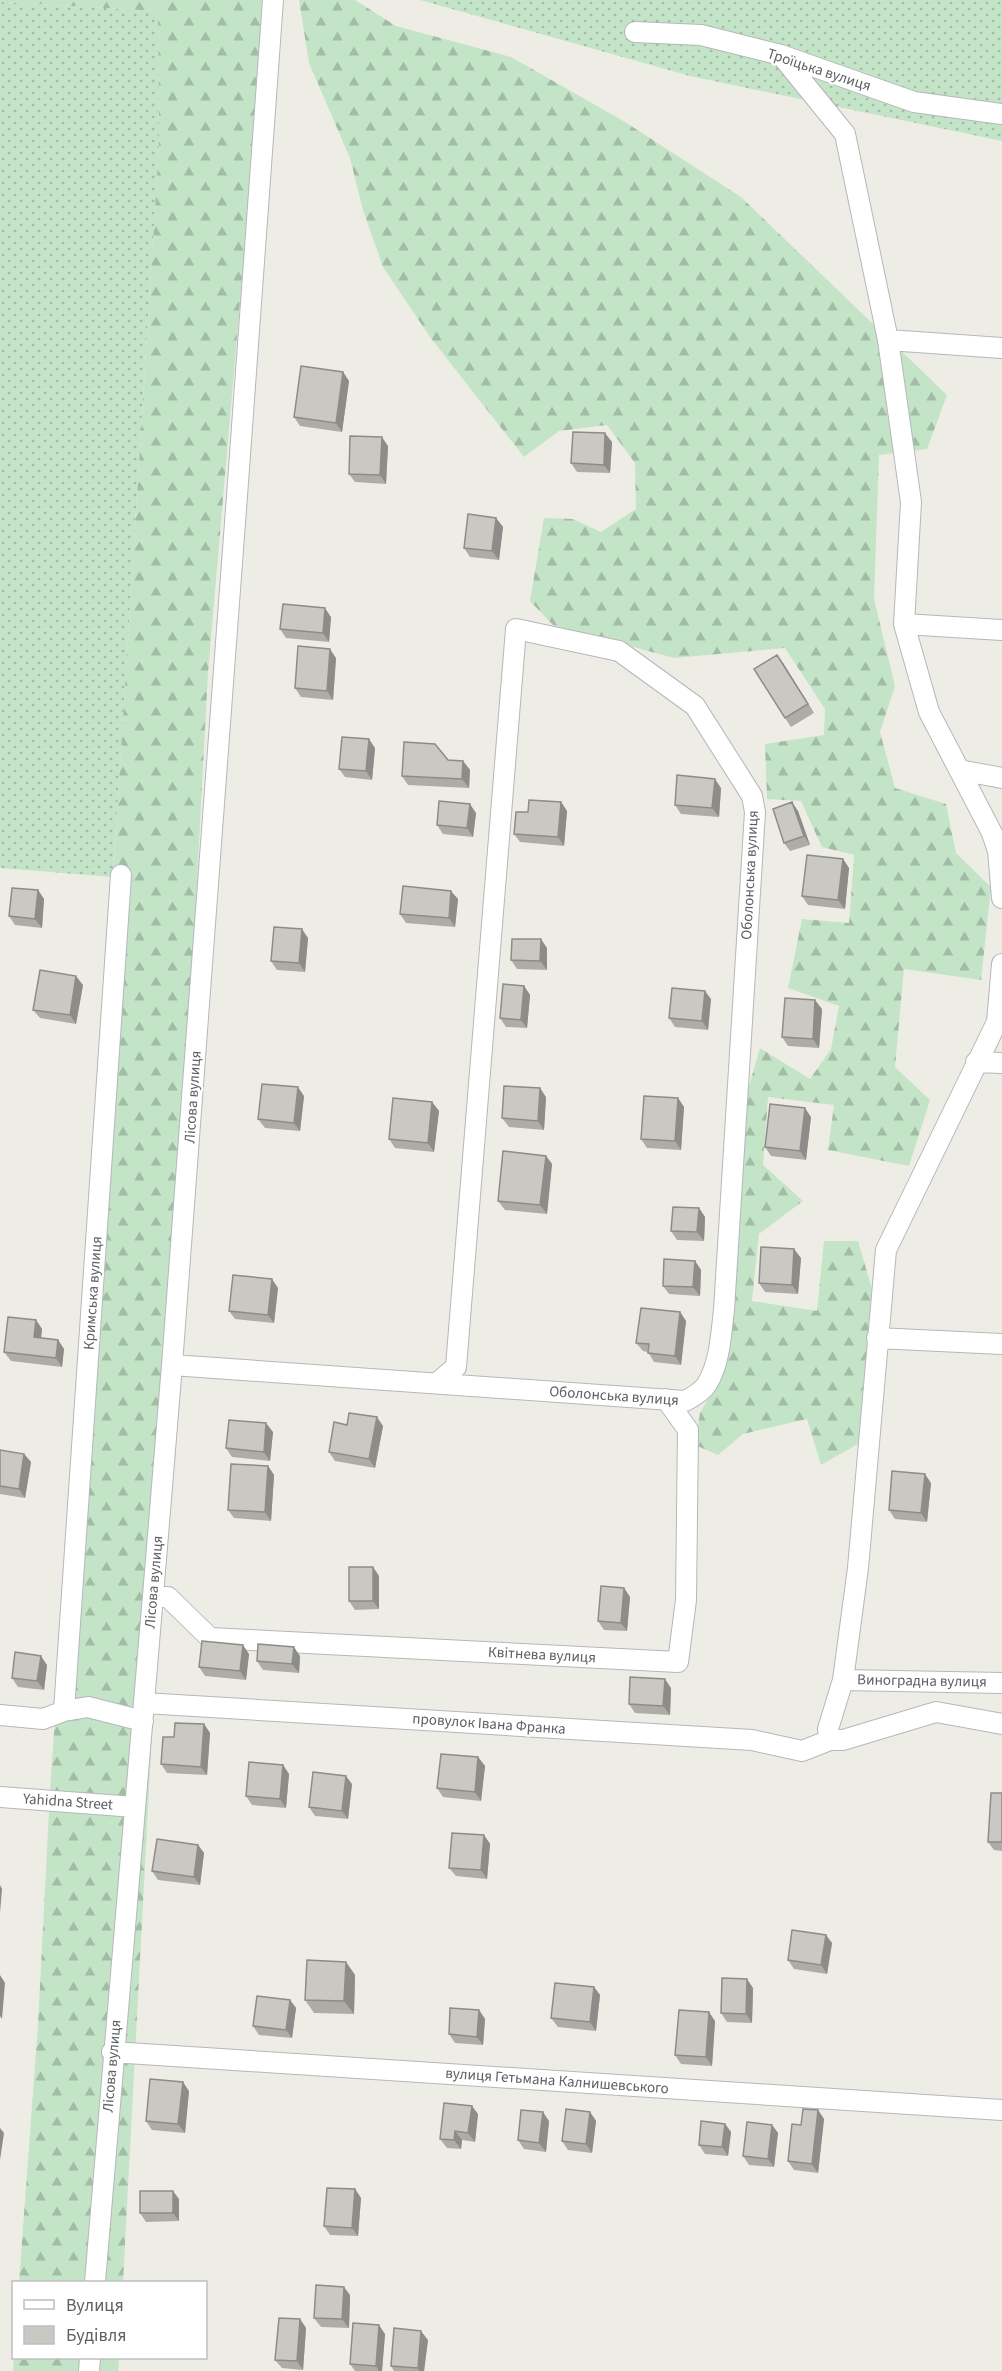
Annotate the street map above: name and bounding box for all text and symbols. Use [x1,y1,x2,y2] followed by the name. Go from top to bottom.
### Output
[764,43,874,97] street label: Троїцька вулиця
[736,810,764,940] street label: Оболонська вулиця
[179,1050,207,1144] street label: Лісова вулиця
[79,1235,107,1351] street label: Кримська вулиця
[549,1381,679,1411] street label: Оболонська вулиця
[139,1535,169,1629] street label: Лісова вулиця
[488,1642,596,1668] street label: Квітнева вулиця
[857,1669,987,1693] street label: Виноградна вулиця
[412,1708,566,1740] street label: провулок Івана Франка
[21,1788,114,1816] street label: Yahidna Street
[97,2019,127,2113] street label: Лісова вулиця
[445,2063,669,2099] street label: вулиця Гетьмана Калнишевського
[12,2281,207,2359] legend
[66,2293,124,2318] text: Вулиця
[66,2323,126,2348] text: Будівля

